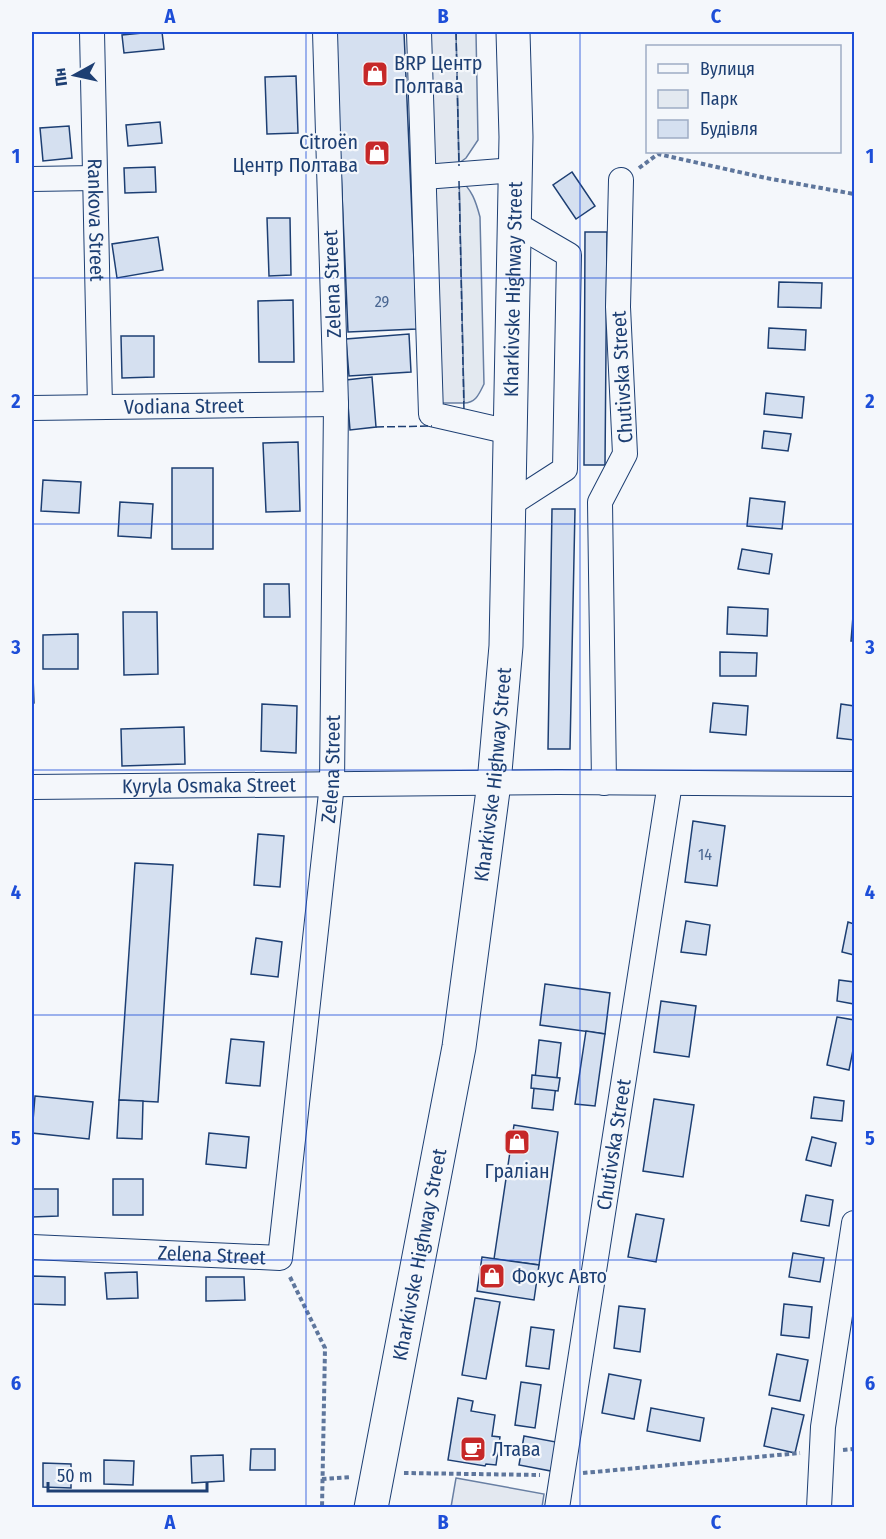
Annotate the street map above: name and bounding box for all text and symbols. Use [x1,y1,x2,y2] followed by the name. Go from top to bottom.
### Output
[164,4,177,28] text: A
[437,4,449,28] text: B
[711,4,722,28] text: C
[45,45,105,105] north arrow
[646,45,841,153] legend
[394,51,482,98] place label: BRP Центр Полтава
[700,58,755,80] text: Вулиця
[360,59,390,89] shop icon: BRP Центр Полтава
[50,67,71,87] text: Пн
[700,88,738,110] text: Парк
[700,118,758,140] text: Будівля
[232,130,358,177] place label: Citroën Центр Полтава
[362,138,392,168] shop icon: Citroën Центр Полтава
[12,144,20,168] text: 1
[866,144,874,168] text: 1
[83,158,109,282] street label: Rankova Street
[499,181,527,397] street label: Kharkivske Highway Street
[318,229,346,338] street label: Zelena Street
[375,292,390,311] house number: 29
[607,310,637,444] street label: Chutivska Street
[10,389,21,413] text: 2
[864,389,875,413] text: 2
[124,393,245,419] street label: Vodiana Street
[10,635,21,659] text: 3
[864,635,875,659] text: 3
[469,666,516,883] street label: Kharkivske Highway Street
[316,714,345,824] street label: Zelena Street
[122,772,297,798] street label: Kyryla Osmaka Street
[698,845,712,864] house number: 14
[11,880,21,904] text: 4
[865,880,875,904] text: 4
[592,1077,636,1212] street label: Chutivska Street
[11,1126,21,1150] text: 5
[865,1126,875,1150] text: 5
[502,1127,532,1157] shop icon: Граліан
[387,1146,451,1363] street label: Kharkivske Highway Street
[484,1159,550,1183] place label: Граліан
[157,1241,267,1269] street label: Zelena Street
[477,1261,507,1291] shop icon: Фокус Авто
[512,1264,607,1288] place label: Фокус Авто
[11,1371,21,1395] text: 6
[865,1371,875,1395] text: 6
[458,1434,488,1464] cafe icon: Лтава
[492,1437,541,1461] place label: Лтава
[48,1455,207,1493] scale bar
[57,1465,93,1487] text: 50 m
[164,1510,177,1534] text: A
[437,1510,449,1534] text: B
[711,1510,722,1534] text: C

